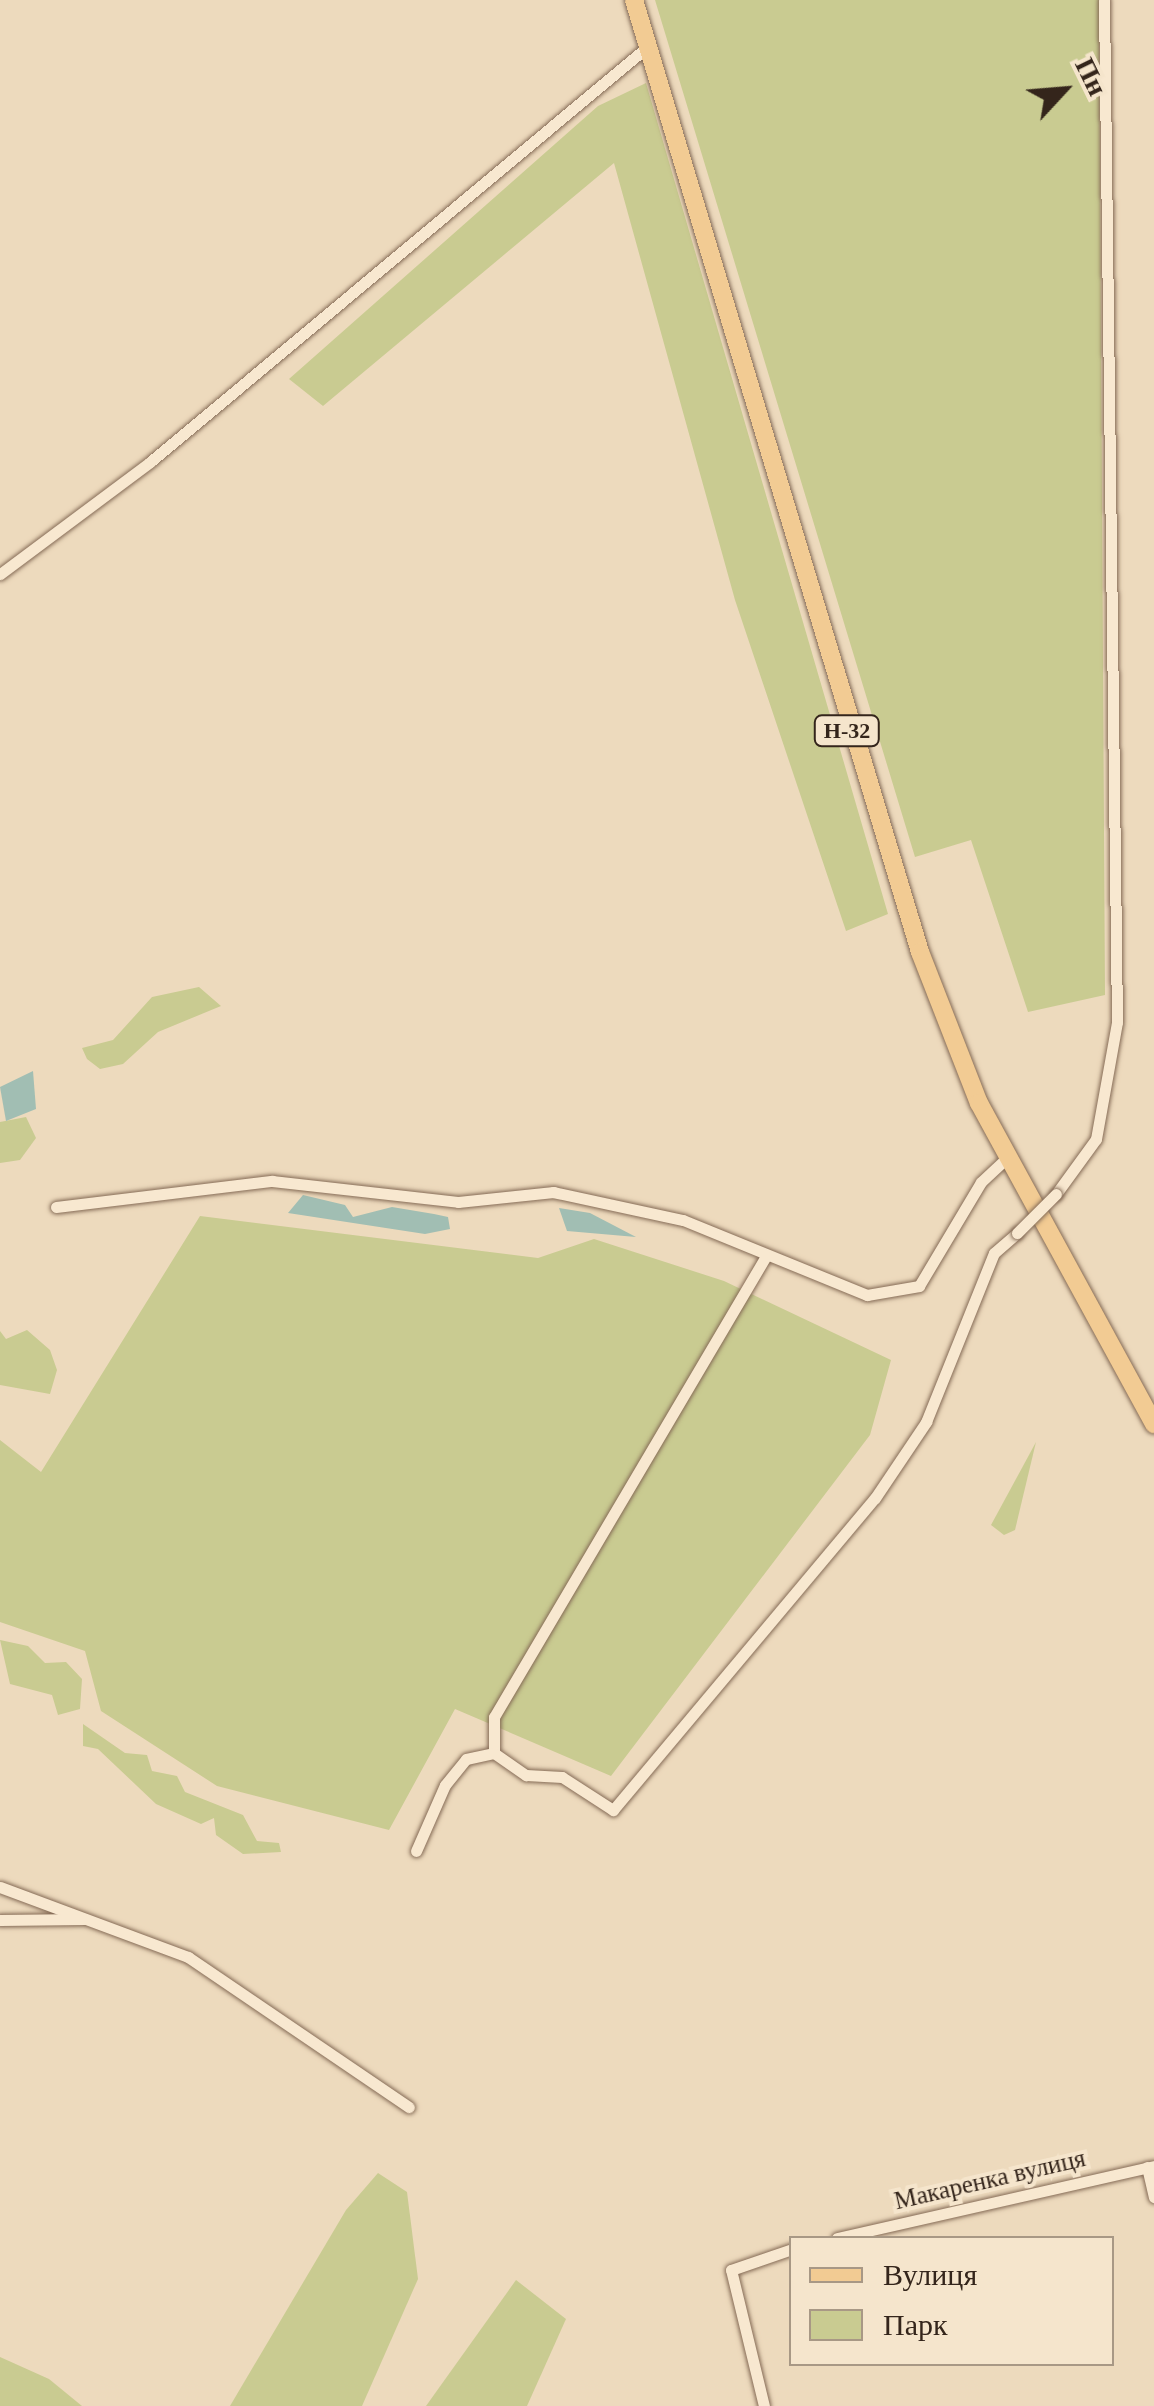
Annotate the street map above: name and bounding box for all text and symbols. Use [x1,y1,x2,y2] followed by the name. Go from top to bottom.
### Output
[1014,40,1114,140] north arrow
[1069,53,1114,100] text: Пн
[812,714,882,748] road number: Н-32
[891,2143,1089,2217] street label: Макаренка вулиця
[789,2236,1114,2366] legend
[883,2258,977,2291] text: Вулиця
[883,2308,948,2341] text: Парк

